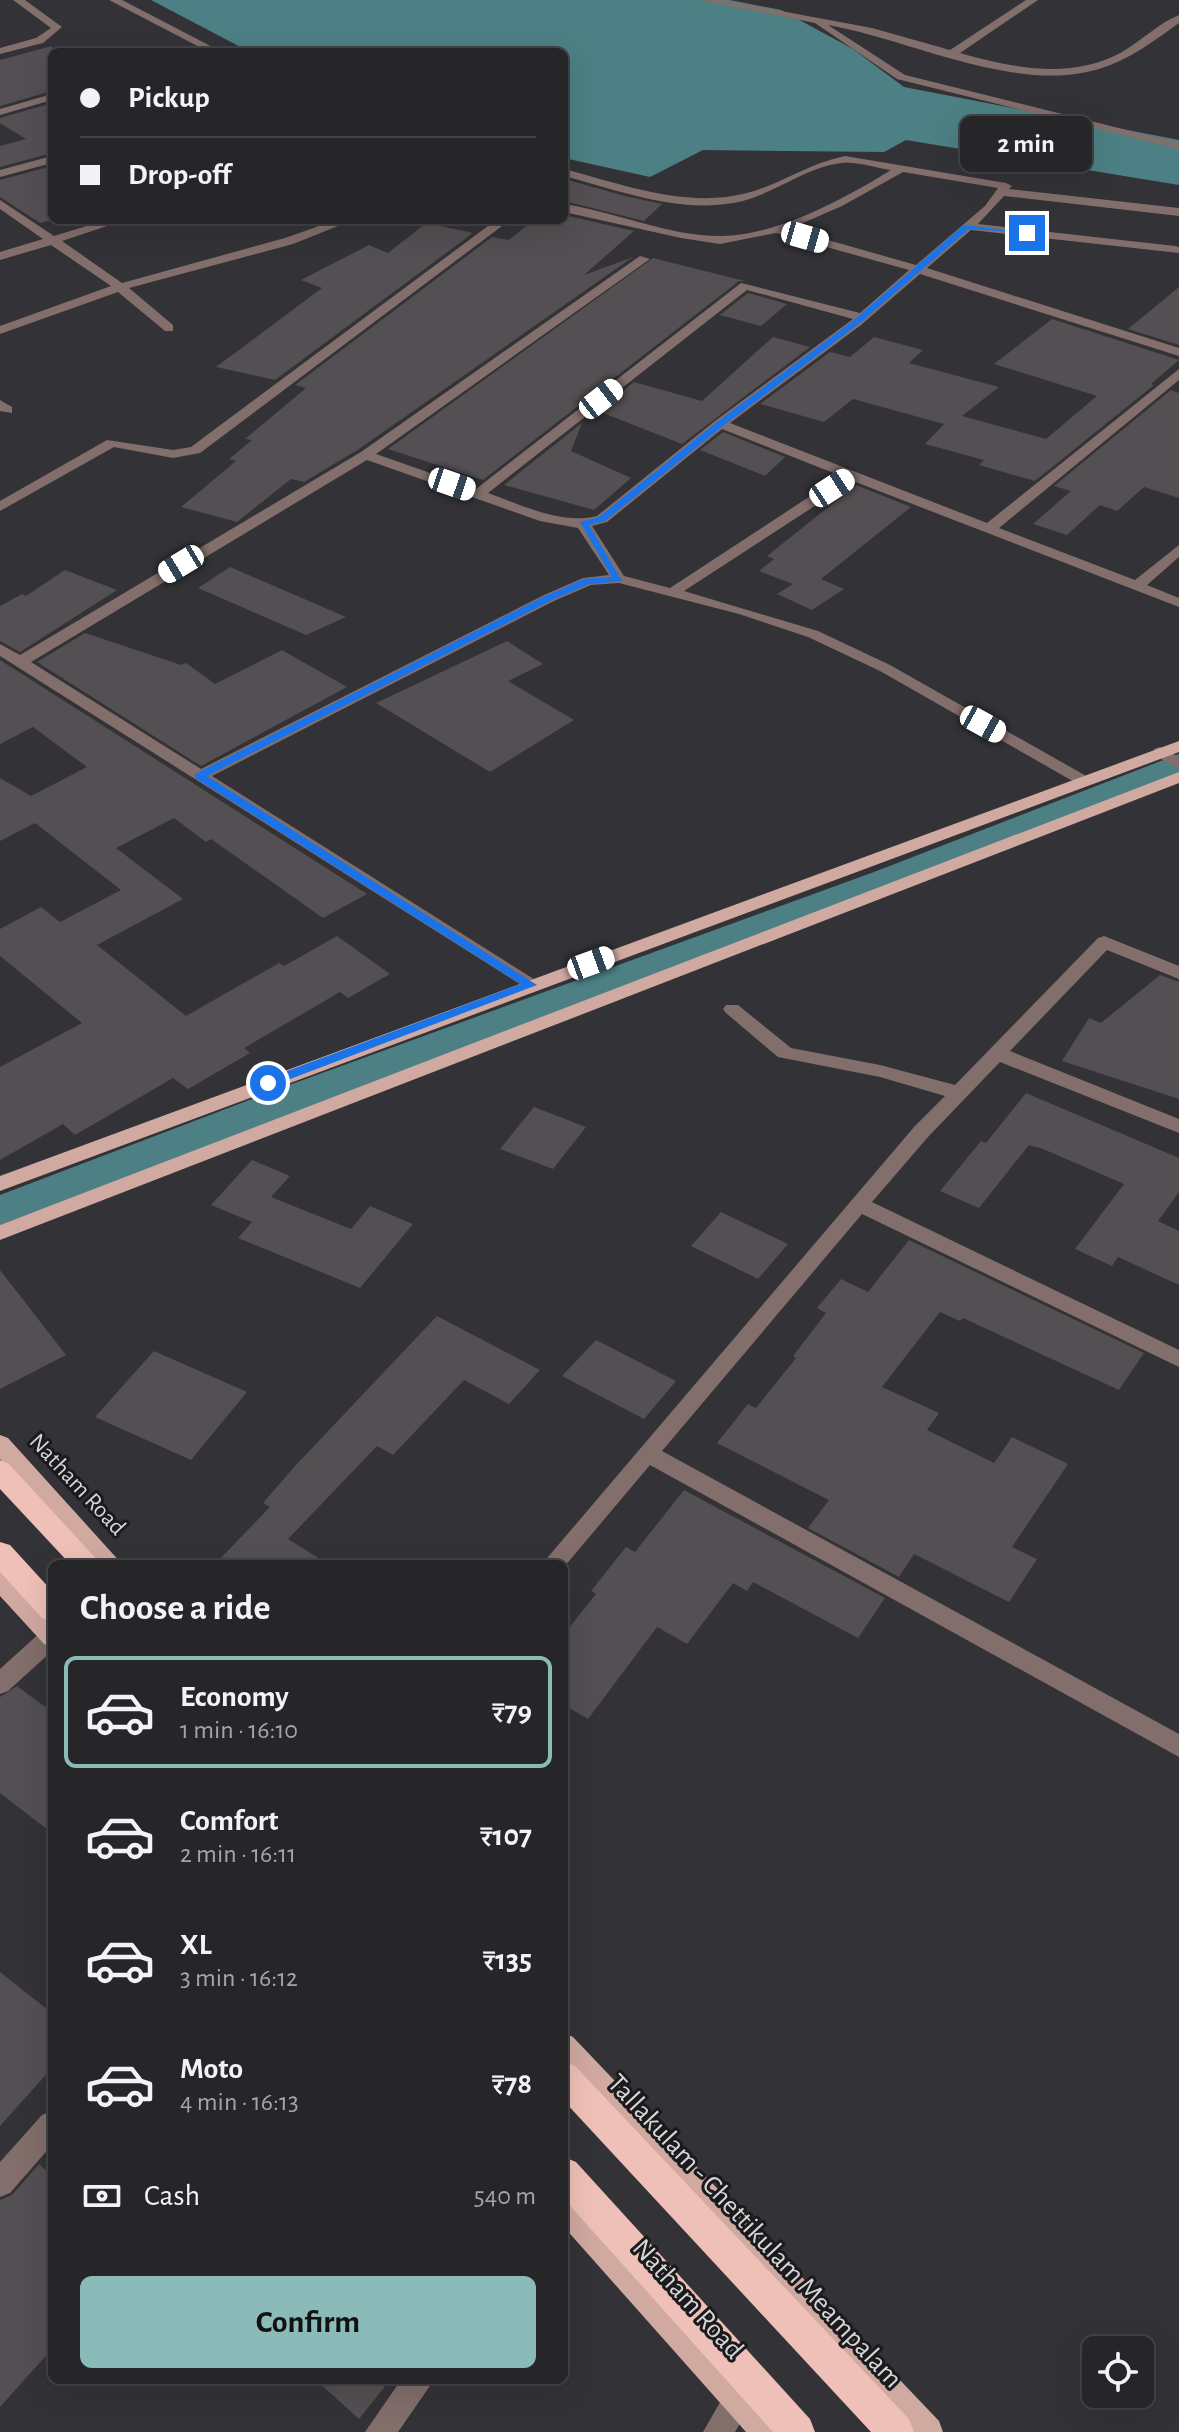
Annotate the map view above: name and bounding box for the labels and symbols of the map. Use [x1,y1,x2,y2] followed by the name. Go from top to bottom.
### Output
[961,117,1093,173] callout: 2 min
[1009,215,1045,251] route end
[779,219,831,255] car
[575,375,627,423] car
[425,465,479,503] car
[805,465,859,511] car
[154,541,208,587] car
[956,702,1010,746] car
[564,944,618,982] car
[250,1065,286,1101] route start
[25,1429,130,1540] street label: Natham Road
[602,2069,907,2394] street label: Tallakulam - Chettikulam Meampalam
[627,2234,748,2365] street label: Natham Road

